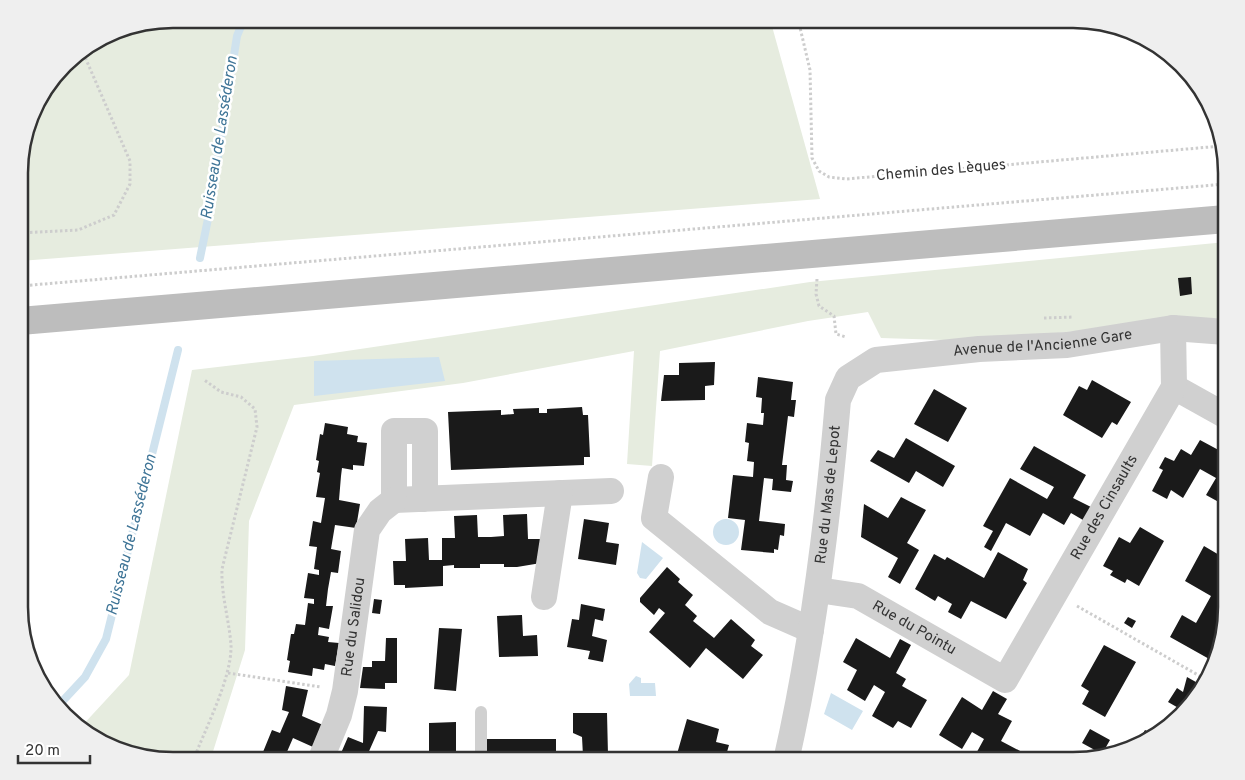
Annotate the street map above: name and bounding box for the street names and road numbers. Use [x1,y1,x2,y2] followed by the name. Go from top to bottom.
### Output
[875,156,1007,186] street label: Chemin des Lèques
[952,325,1134,361] street label: Avenue de l'Ancienne Gare
[811,424,845,565] street label: Rue du Mas de Lepot
[1067,451,1142,563] street label: Rue des Cinsaults
[338,576,370,678] street label: Rue du Salidou
[869,597,959,660] street label: Rue du Pointu

